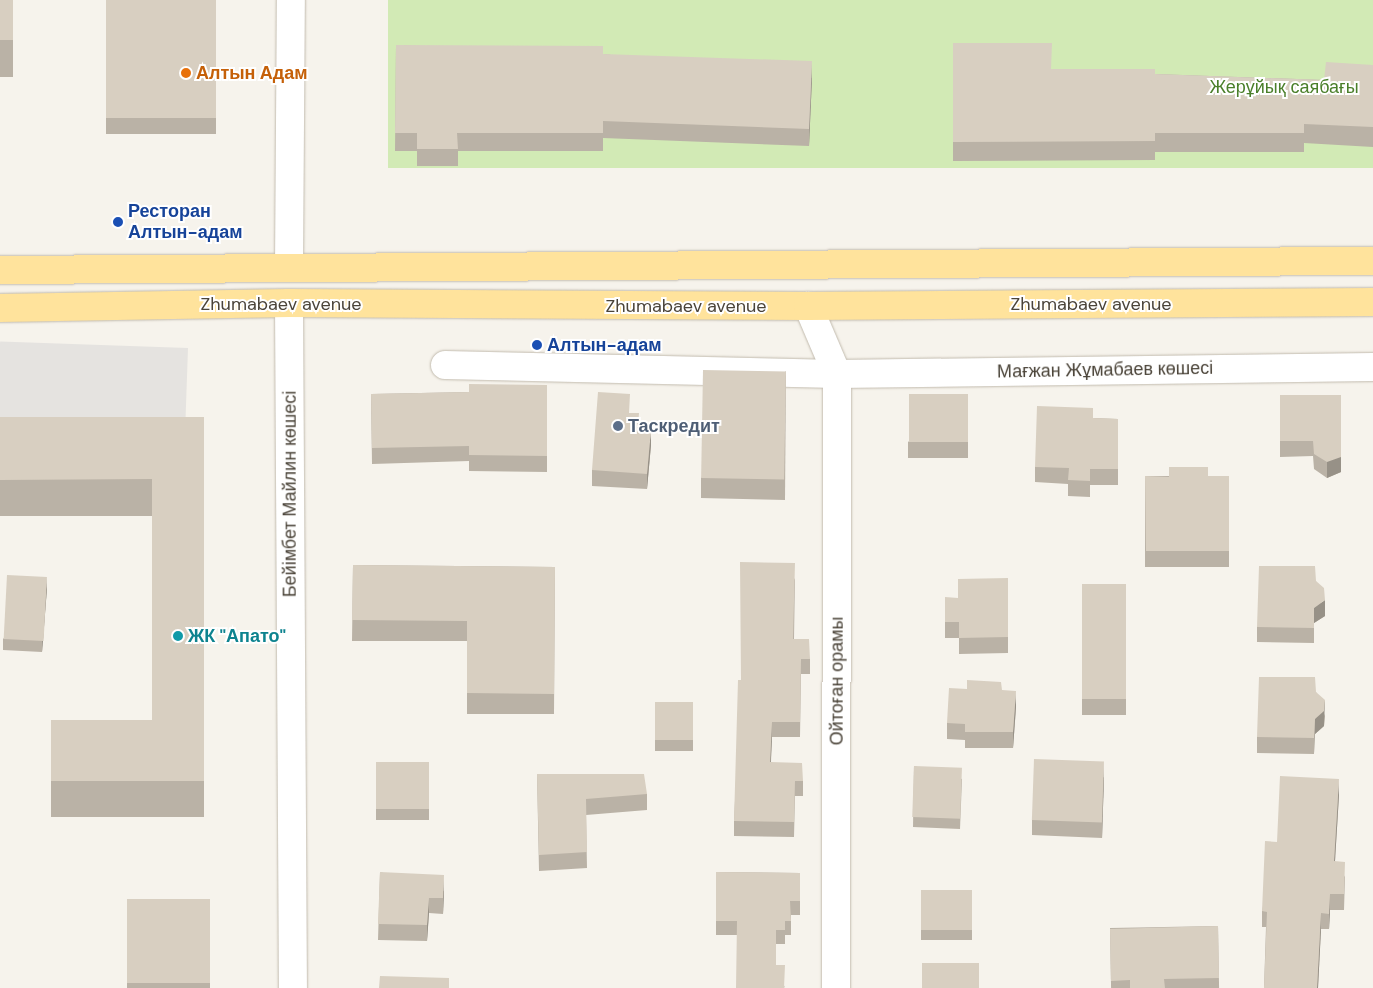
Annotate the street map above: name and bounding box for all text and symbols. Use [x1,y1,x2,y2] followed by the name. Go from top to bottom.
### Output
[196,62,307,84] place label: Алтын Адам
[180,67,192,79] marker: Алтын Адам
[1209,76,1359,98] park label: Жерұйық саябағы
[128,201,243,243] place label: Ресторан Алтын-адам
[112,216,124,228] marker: Ресторан Алтын-адам
[200,293,362,315] street label: Zhumabaev avenue
[1010,293,1172,315] street label: Zhumabaev avenue
[605,295,767,317] street label: Zhumabaev avenue
[547,334,662,356] place label: Алтын-адам
[531,339,543,351] marker: Алтын-адам
[997,357,1213,383] street label: Мағжан Жұмабаев көшесі
[279,391,301,597] street label: Бейімбет Майлин көшесі
[628,415,720,437] place label: Таскредит
[612,420,624,432] marker: Таскредит
[826,617,848,745] street label: Ойтоған орамы
[188,625,286,647] place label: ЖК "Апато"
[172,630,184,642] marker: ЖК "Апато"

